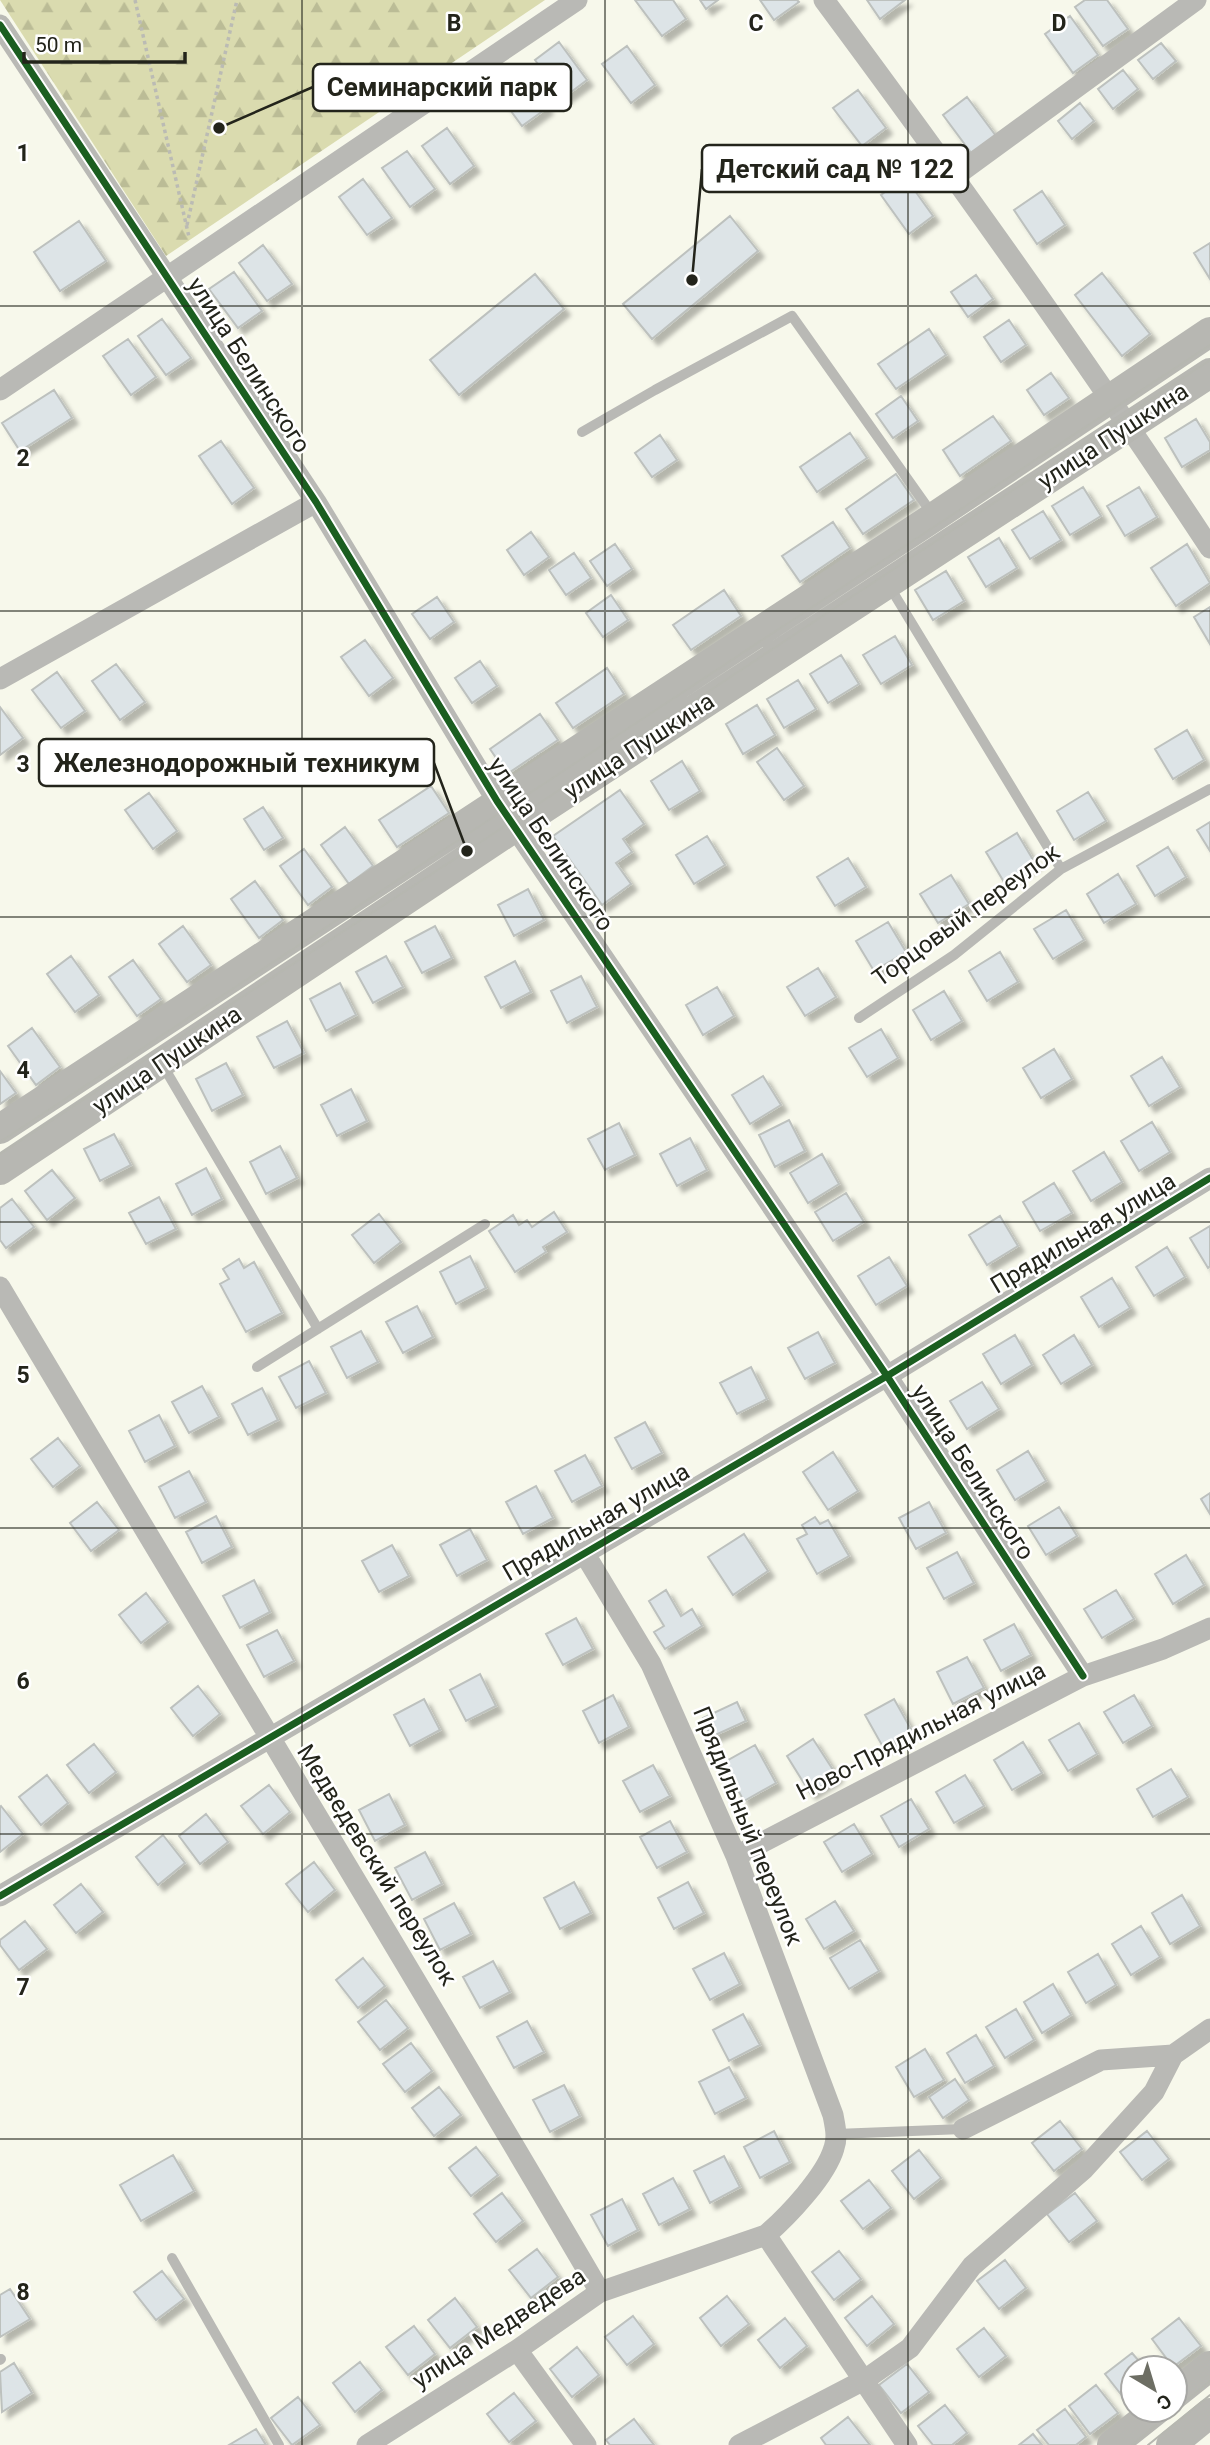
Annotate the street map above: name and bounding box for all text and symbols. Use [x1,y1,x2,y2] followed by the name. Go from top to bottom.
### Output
[447,10,461,37] text: B
[748,10,764,37] text: C
[1052,10,1066,37] text: D
[24,21,186,65] scale bar
[35,33,82,57] text: 50 m
[313,64,571,111] callout: Семинарский парк
[327,72,558,102] text: Семинарский парк
[16,140,30,167] text: 1
[702,145,968,192] callout: Детский сад № 122
[716,154,954,184] text: Детский сад № 122
[182,272,316,458] street label: улица Белинского
[1033,377,1193,495] street label: улица Пушкина
[16,445,30,472] text: 2
[559,687,719,805] street label: улица Пушкина
[39,739,434,786] callout: Железнодорожный техникум
[54,748,420,778] text: Железнодорожный техникум
[16,751,30,778] text: 3
[482,752,620,936] street label: улица Белинского
[867,838,1065,992] street label: Торцовый переулок
[87,1000,247,1120] street label: улица Пушкина
[16,1057,30,1084] text: 4
[985,1167,1181,1299] street label: Прядильная улица
[16,1362,30,1389] text: 5
[906,1379,1040,1565] street label: улица Белинского
[498,1457,694,1587] street label: Прядильная улица
[792,1656,1050,1806] street label: Ново-Прядильная улица
[16,1668,30,1695] text: 6
[687,1702,809,1950] street label: Прядильный переулок
[291,1739,463,1991] street label: Медведевский переулок
[16,1974,30,2001] text: 7
[407,2262,591,2394] street label: улица Медведева
[16,2279,30,2306] text: 8
[1119,2354,1189,2424] north arrow
[1152,2389,1176,2415] text: С

